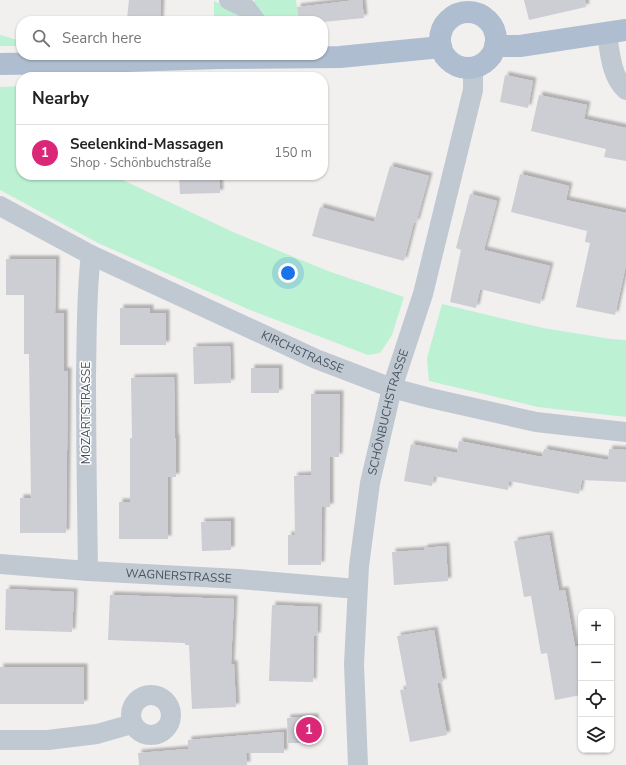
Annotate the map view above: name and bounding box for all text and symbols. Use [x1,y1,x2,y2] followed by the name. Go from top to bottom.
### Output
[16,16,328,60] search box
[30,27,52,49] icon: search
[62,28,142,48] text: Search here
[32,87,89,110] text: Nearby
[70,134,224,154] text: Seelenkind-Massagen
[41,144,49,162] text: 1
[274,144,312,162] text: 150 m
[70,154,211,172] text: Shop · Schönbuchstraße
[278,263,298,283] your location
[259,327,346,377] street label: KIRCHSTRASSE
[364,347,412,477] street label: SCHÖNBUCHSTRASSE
[78,362,94,464] street label: MOZARTSTRASSE
[125,565,232,587] street label: WAGNERSTRASSE
[578,609,614,753] map controls
[578,609,614,645] button: +
[578,645,614,681] button: −
[578,681,614,717] button: locate
[296,715,322,745] pin: 1
[578,717,614,753] button: layers

